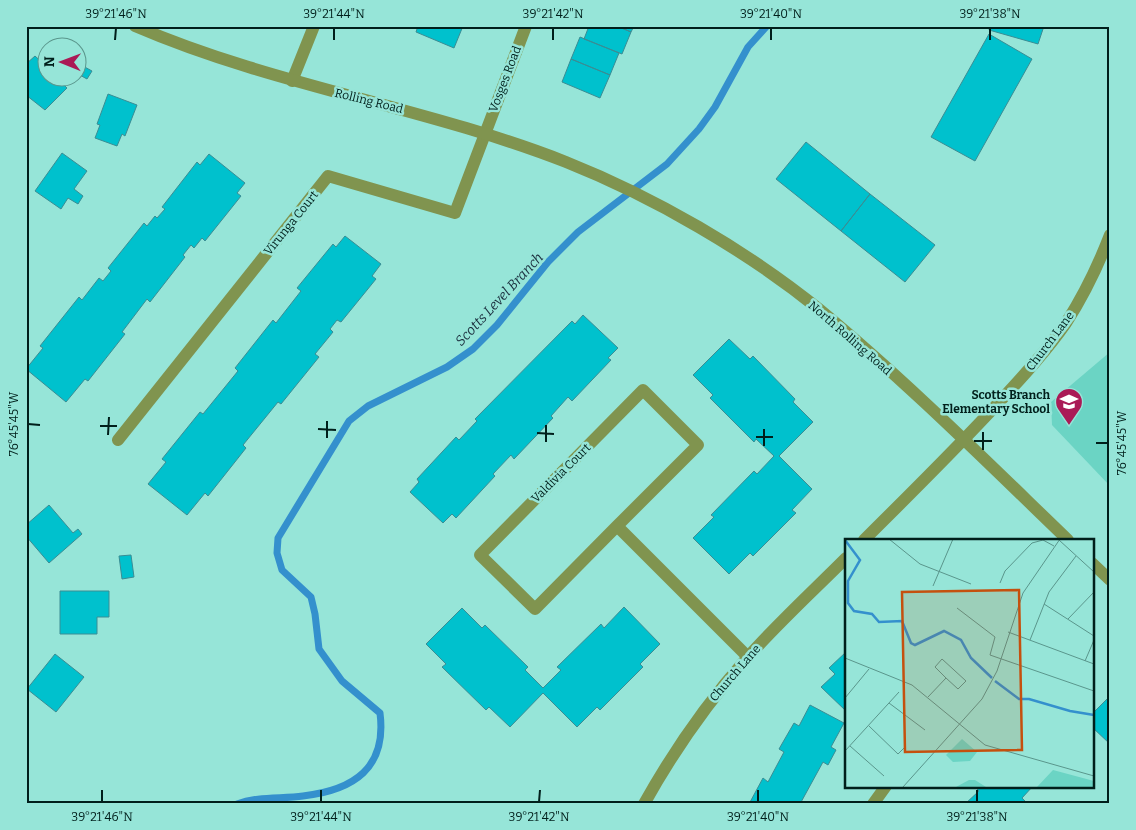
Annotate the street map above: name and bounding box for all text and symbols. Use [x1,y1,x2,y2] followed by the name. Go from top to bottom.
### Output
[85,7,147,21] text: 39°21'46"N
[303,7,365,21] text: 39°21'44"N
[523,7,584,21] text: 39°21'42"N
[740,7,803,21] text: 39°21'40"N
[959,7,1021,21] text: 39°21'38"N
[38,38,88,88] north arrow
[486,44,524,114] street label: Vosges Road
[41,56,58,67] text: N
[333,86,405,116] street label: Rolling Road
[261,188,322,258] street label: Virunga Court
[452,249,547,349] water label: Scotts Level Branch
[806,298,894,378] street label: North Rolling Road
[1023,309,1077,373] street label: Church Lane
[1054,387,1084,426] school or university icon: Scotts Branch Elementary School
[942,388,1050,416] place label: Scotts Branch Elementary School
[7,391,21,456] text: 76°45'45"W
[1115,410,1129,475] text: 76°45'45"W
[529,440,594,505] street label: Valdivia Court
[845,539,1094,788] inset map
[707,642,763,704] street label: Church Lane
[71,810,133,824] text: 39°21'46"N
[290,810,352,824] text: 39°21'44"N
[509,810,570,824] text: 39°21'42"N
[727,810,790,824] text: 39°21'40"N
[946,810,1008,824] text: 39°21'38"N

